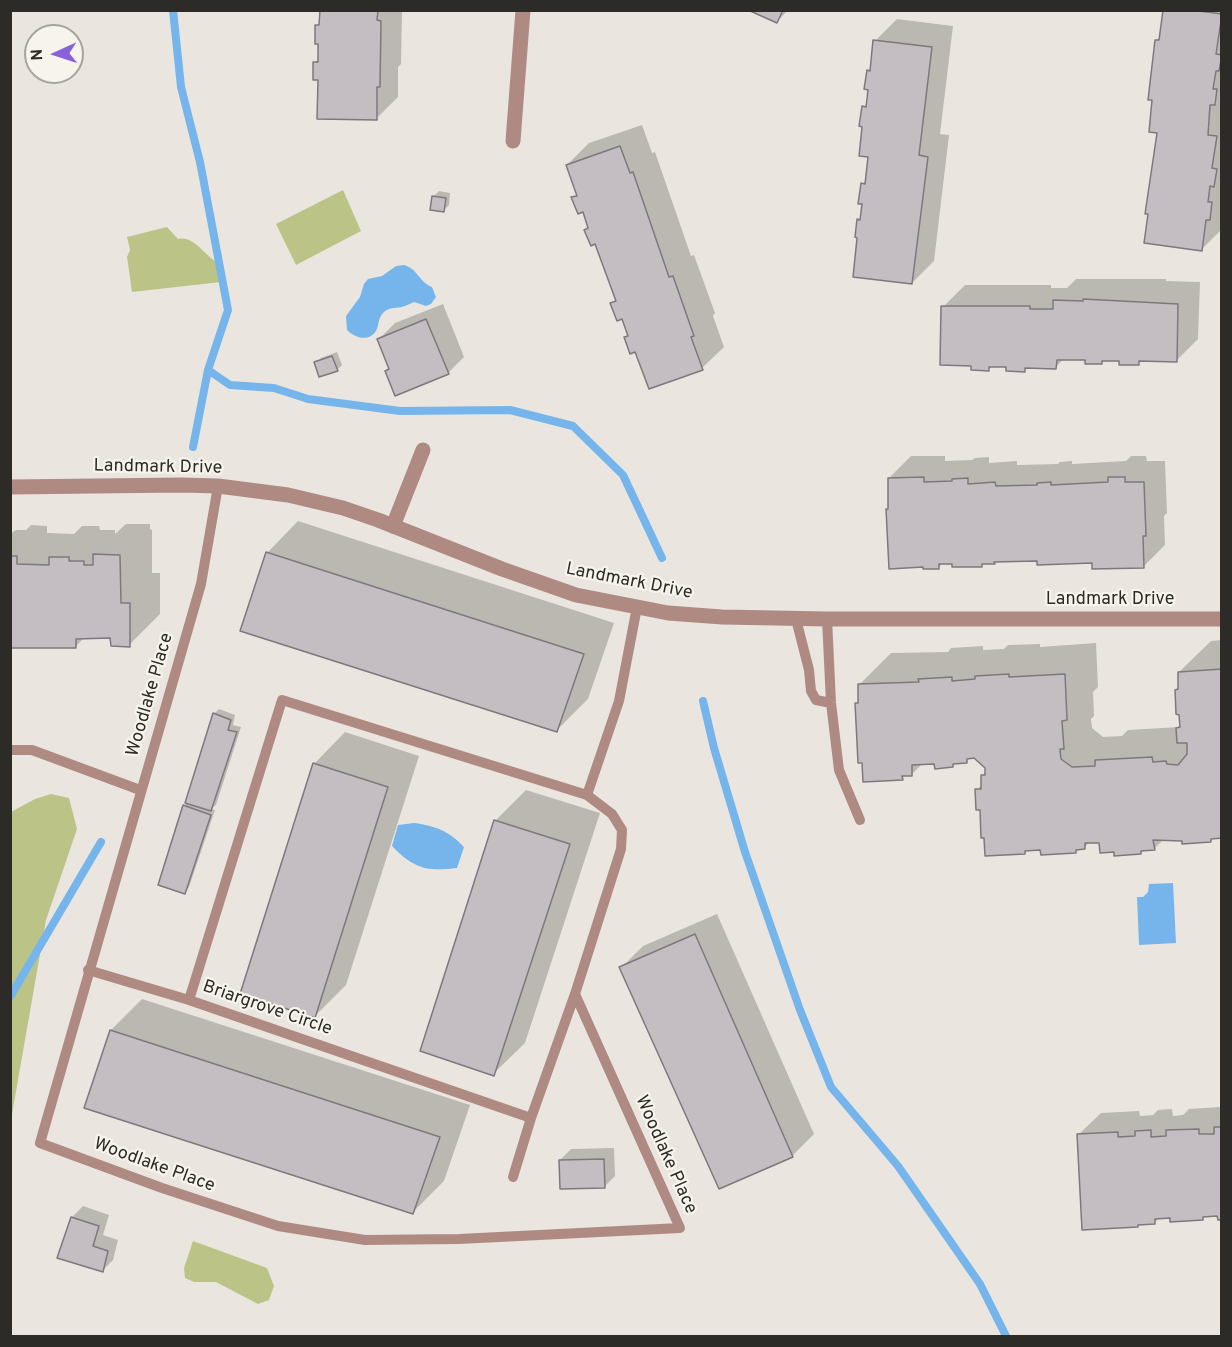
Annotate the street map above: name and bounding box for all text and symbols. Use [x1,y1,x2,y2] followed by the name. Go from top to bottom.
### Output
[24,24,84,84] north arrow
[28,49,48,61] text: N
[93,456,223,480] street label: Landmark Drive
[564,559,694,605] street label: Landmark Drive
[1046,589,1174,611] street label: Landmark Drive
[123,631,179,759] street label: Woodlake Place
[199,977,335,1041] street label: Briargrove Circle
[629,1092,701,1218] street label: Woodlake Place
[91,1134,217,1198] street label: Woodlake Place

